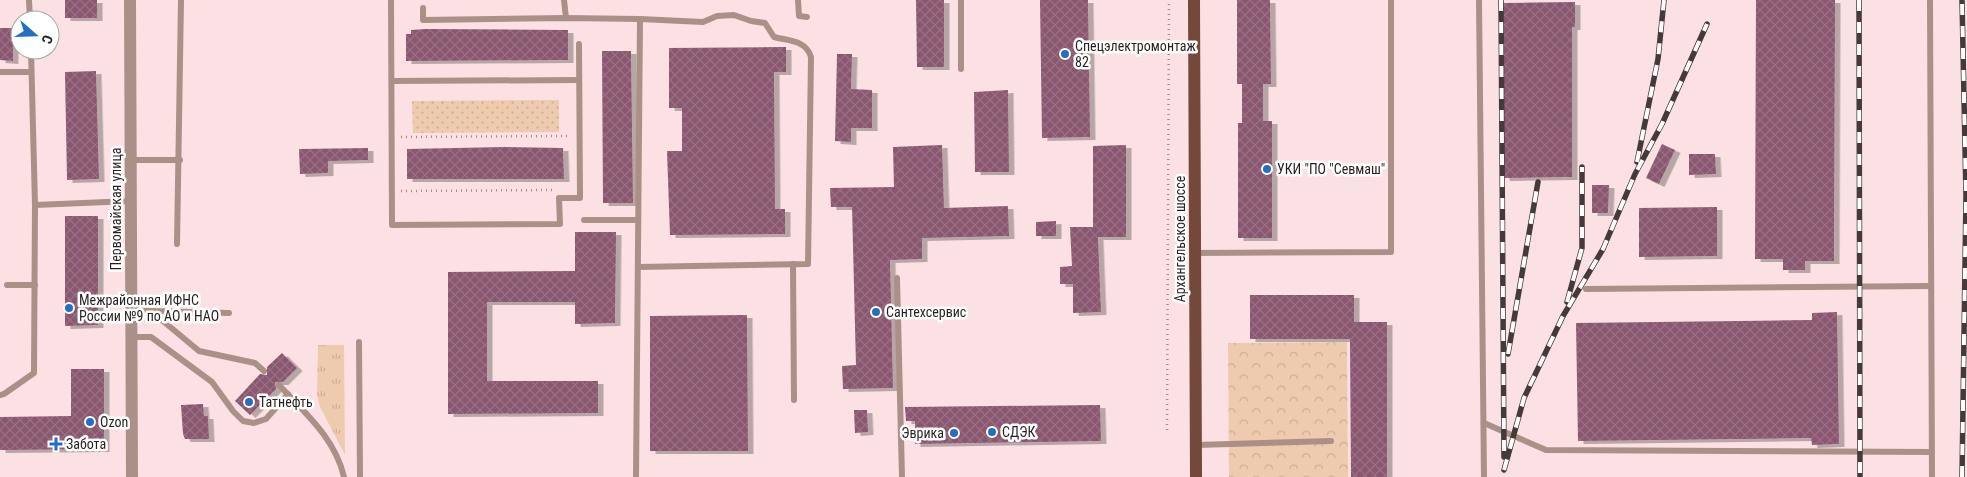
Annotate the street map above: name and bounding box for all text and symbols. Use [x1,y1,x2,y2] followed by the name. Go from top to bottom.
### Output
[10,10,60,60] north arrow
[38,33,56,46] text: С
[1075,38,1196,70] place label: Спецэлектромонтаж 82
[1059,48,1071,60] marker: Спецэлектромонтаж 82
[108,148,124,270] street label: Первомайская улица
[1277,161,1385,177] place label: УКИ "ПО "Севмаш"
[1261,163,1273,175] marker: УКИ "ПО "Севмаш"
[1172,175,1188,302] street label: Архангельское шоссе
[79,292,219,324] place label: Межрайонная ИФНС России №9 по АО и НАО
[63,302,75,314] marker: Межрайонная ИФНС России №9 по АО и НАО
[886,304,966,320] place label: Сантехсервис
[870,306,882,318] marker: Сантехсервис
[259,394,313,410] place label: Татнефть
[243,396,255,408] marker: Татнефть
[100,414,128,430] place label: Ozon
[84,416,96,428] marker: Ozon
[1002,424,1035,440] place label: СДЭК
[901,425,944,441] place label: Эврика
[986,426,998,438] marker: СДЭК
[948,427,960,439] marker: Эврика
[66,436,106,452] place label: Забота
[50,438,62,450] marker: Забота

